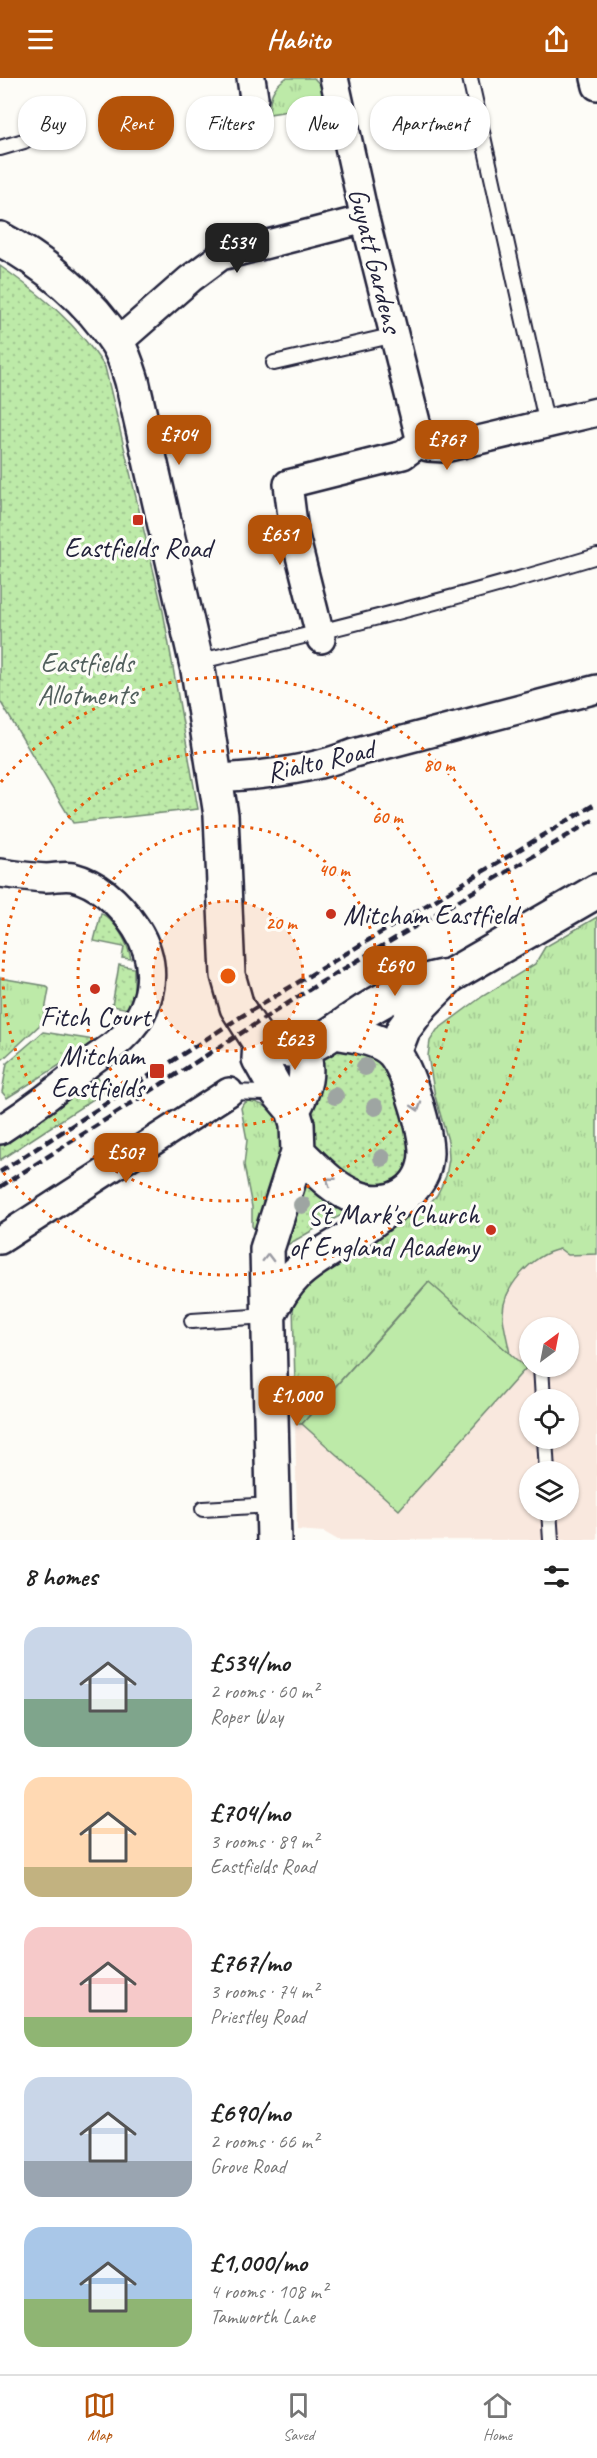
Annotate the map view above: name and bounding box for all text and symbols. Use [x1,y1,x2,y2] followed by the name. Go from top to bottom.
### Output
[267,22,330,56] text: Habito
[24,23,57,56] icon: menu
[540,23,573,56] icon: share
[18,96,86,150] chip: Buy
[98,96,174,150] chip: Rent
[186,96,274,150] chip: Filters
[286,96,358,150] chip: New
[370,96,490,150] chip: Apartment
[341,184,411,338] street label: Guyatt Gardens
[201,223,273,274] pin: £534
[219,230,255,255] text: £534
[143,415,215,466] pin: £704
[411,420,483,471] pin: £767
[161,422,197,447] text: £704
[429,427,465,452] text: £767
[131,513,145,527] marker: Eastfields Road
[244,515,316,566] pin: £651
[262,522,298,547] text: £651
[64,530,216,565] place label: Eastfields Road
[38,645,139,712] park label: Eastfields Allotments
[263,730,381,790] street label: Rialto Road
[424,754,456,776] text: 80 m
[371,806,404,828] text: 60 m
[319,859,351,881] text: 40 m
[343,897,521,932] place label: Mitcham Eastfield
[324,907,338,921] marker: Mitcham Eastfield
[266,912,298,934] text: 20 m
[359,946,431,997] pin: £690
[377,953,413,978] text: £690
[218,966,238,986] centre of rings
[88,982,102,996] marker: Fitch Court
[40,999,153,1034] place label: Fitch Court
[259,1020,331,1071] pin: £623
[277,1027,313,1052] text: £623
[51,1038,146,1105] place label: Mitcham Eastfields
[148,1062,166,1080] marker: Mitcham Eastfields
[410,1101,423,1112] one-way arrow
[90,1133,162,1184] pin: £507
[108,1140,144,1165] text: £507
[326,1177,337,1188] one-way arrow
[289,1197,481,1264] place label: St Mark's Church of England Academy
[484,1223,498,1237] marker: St Mark's Church of England Academy
[262,1253,274,1262] one-way arrow
[519,1317,579,1377] north arrow
[519,1317,579,1521] map controls
[248,1376,346,1427] pin: £1,000
[273,1383,321,1408] text: £1,000
[519,1389,579,1449] button: locate
[519,1461,579,1521] button: layers
[24,1560,97,1593] text: 8 homes
[540,1560,573,1593] icon: filters
[210,1646,290,1679] text: £534/mo
[72,1651,144,1723] icon: home
[210,1679,318,1704] text: 2 rooms · 60 m²
[210,1704,283,1729] text: Roper Way
[210,1796,290,1829] text: £704/mo
[72,1801,144,1873] icon: home
[210,1829,318,1854] text: 3 rooms · 89 m²
[210,1854,316,1879] text: Eastfields Road
[210,1946,290,1979] text: £767/mo
[72,1951,144,2023] icon: home
[210,1979,318,2004] text: 3 rooms · 74 m²
[210,2004,305,2029] text: Priestley Road
[210,2096,290,2129] text: £690/mo
[72,2101,144,2173] icon: home
[210,2129,318,2154] text: 2 rooms · 66 m²
[210,2154,286,2179] text: Grove Road
[210,2246,307,2279] text: £1,000/mo
[72,2251,144,2323] icon: home
[210,2279,327,2304] text: 4 rooms · 108 m²
[210,2304,315,2329] text: Tamworth Lane
[83,2389,116,2445] tab: Map
[282,2389,315,2445] tab: Saved
[481,2389,514,2445] tab: Home

